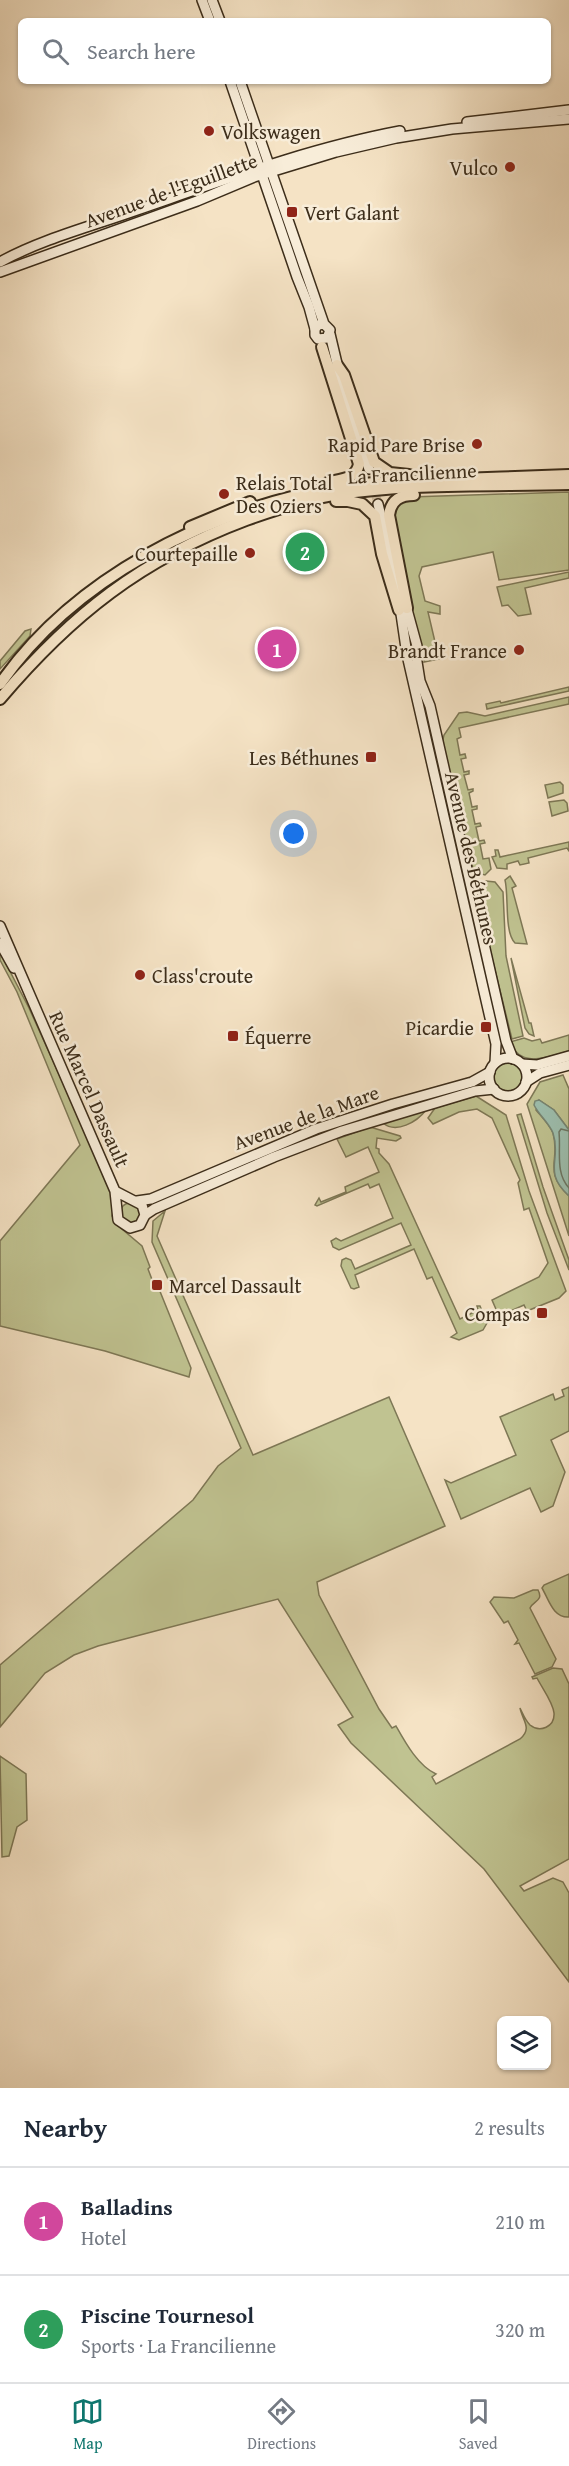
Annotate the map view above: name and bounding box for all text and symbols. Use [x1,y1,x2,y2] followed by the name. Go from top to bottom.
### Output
[18,18,551,84] search box
[39,35,72,68] icon: search
[87,35,196,67] text: Search here
[221,117,321,146] place label: Volkswagen
[202,124,216,138] marker: Volkswagen
[81,145,261,235] street label: Avenue de l'Eguillette
[449,153,498,182] place label: Vulco
[503,160,517,174] marker: Vulco
[304,198,400,227] place label: Vert Galant
[285,205,299,219] marker: Vert Galant
[328,430,465,459] place label: Rapid Pare Brise
[470,437,484,451] marker: Rapid Pare Brise
[347,455,477,491] street label: La Francilienne
[236,468,333,520] place label: Relais Total Des Oziers
[217,487,231,501] marker: Relais Total Des Oziers
[286,530,324,574] pin: 2
[135,539,238,568] place label: Courtepaille
[243,546,257,560] marker: Courtepaille
[258,626,296,672] pin: 1
[388,636,507,665] place label: Brandt France
[512,643,526,657] marker: Brandt France
[249,743,359,772] place label: Les Béthunes
[364,750,378,764] marker: Les Béthunes
[438,769,506,947] street label: Avenue des Béthunes
[279,819,308,848] your location
[152,961,253,990] place label: Class'croute
[133,968,147,982] marker: Class'croute
[42,1006,138,1172] street label: Rue Marcel Dassault
[406,1013,474,1042] place label: Picardie
[479,1020,493,1034] marker: Picardie
[245,1022,311,1051] place label: Équerre
[226,1029,240,1043] marker: Équerre
[229,1077,383,1157] street label: Avenue de la Mare
[169,1271,302,1300] place label: Marcel Dassault
[150,1278,164,1292] marker: Marcel Dassault
[464,1299,530,1328] place label: Compas
[535,1306,549,1320] marker: Compas
[497,2016,551,2070] map controls
[497,2016,551,2070] button: layers
[24,2108,107,2147] text: Nearby
[474,2113,545,2142] text: 2 results
[81,2191,173,2223] text: Balladins
[38,2207,49,2236] text: 1
[495,2207,545,2236] text: 210 m
[81,2223,127,2252] text: Hotel
[81,2299,254,2331] text: Piscine Tournesol
[38,2315,49,2344] text: 2
[495,2315,545,2344] text: 320 m
[81,2331,276,2360] text: Sports · La Francilienne
[71,2395,104,2455] tab: Map
[247,2395,316,2455] tab: Directions
[459,2395,498,2455] tab: Saved

